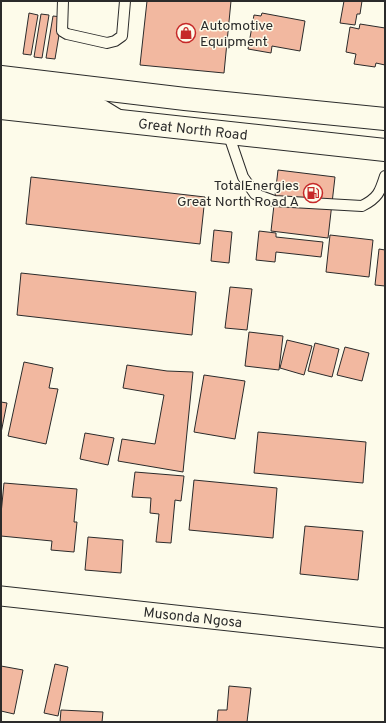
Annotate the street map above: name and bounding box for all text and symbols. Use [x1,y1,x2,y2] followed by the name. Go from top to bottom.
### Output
[200,18,273,51] place label: Automotive Equipment
[175,22,197,44] shop icon: Automotive Equipment
[137,116,248,145] street label: Great North Road
[177,178,299,211] place label: TotalEnergies Great North Road A
[302,182,324,204] fuel station icon: TotalEnergies Great North Road A
[142,605,243,632] street label: Musonda Ngosa

